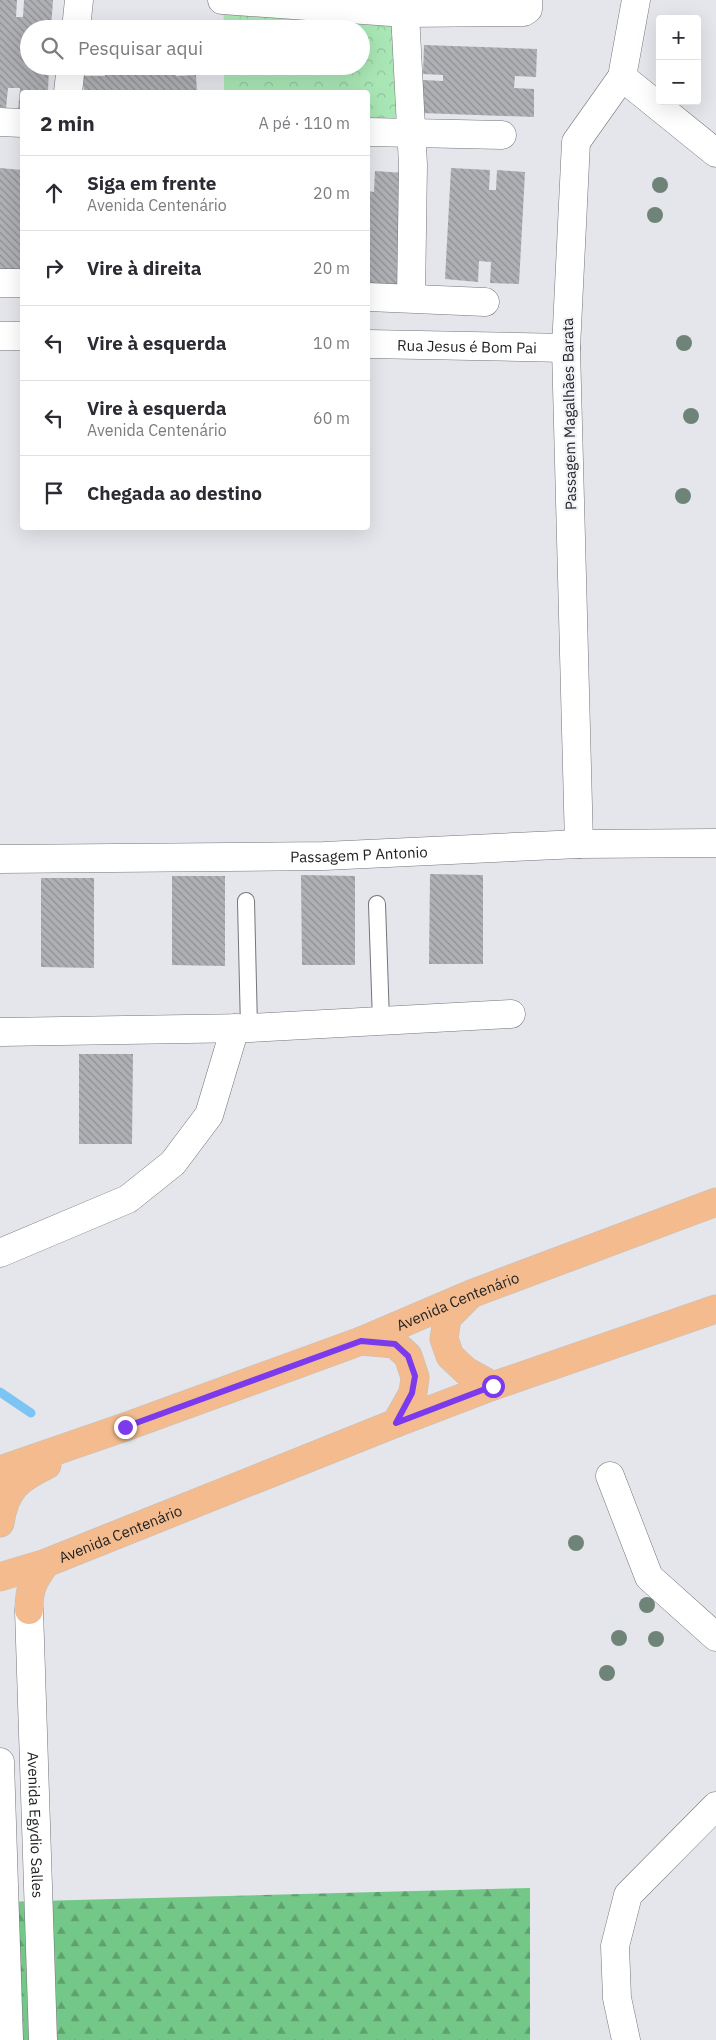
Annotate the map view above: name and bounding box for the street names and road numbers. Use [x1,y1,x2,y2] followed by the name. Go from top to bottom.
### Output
[558,318,580,510] street label: Passagem Magalhães Barata
[397,335,537,357] street label: Rua Jesus é Bom Pai
[290,842,428,866] street label: Passagem P Antonio
[393,1267,522,1334] street label: Avenida Centenário
[56,1500,185,1567] street label: Avenida Centenário
[24,1751,48,1898] street label: Avenida Egydio Salles

